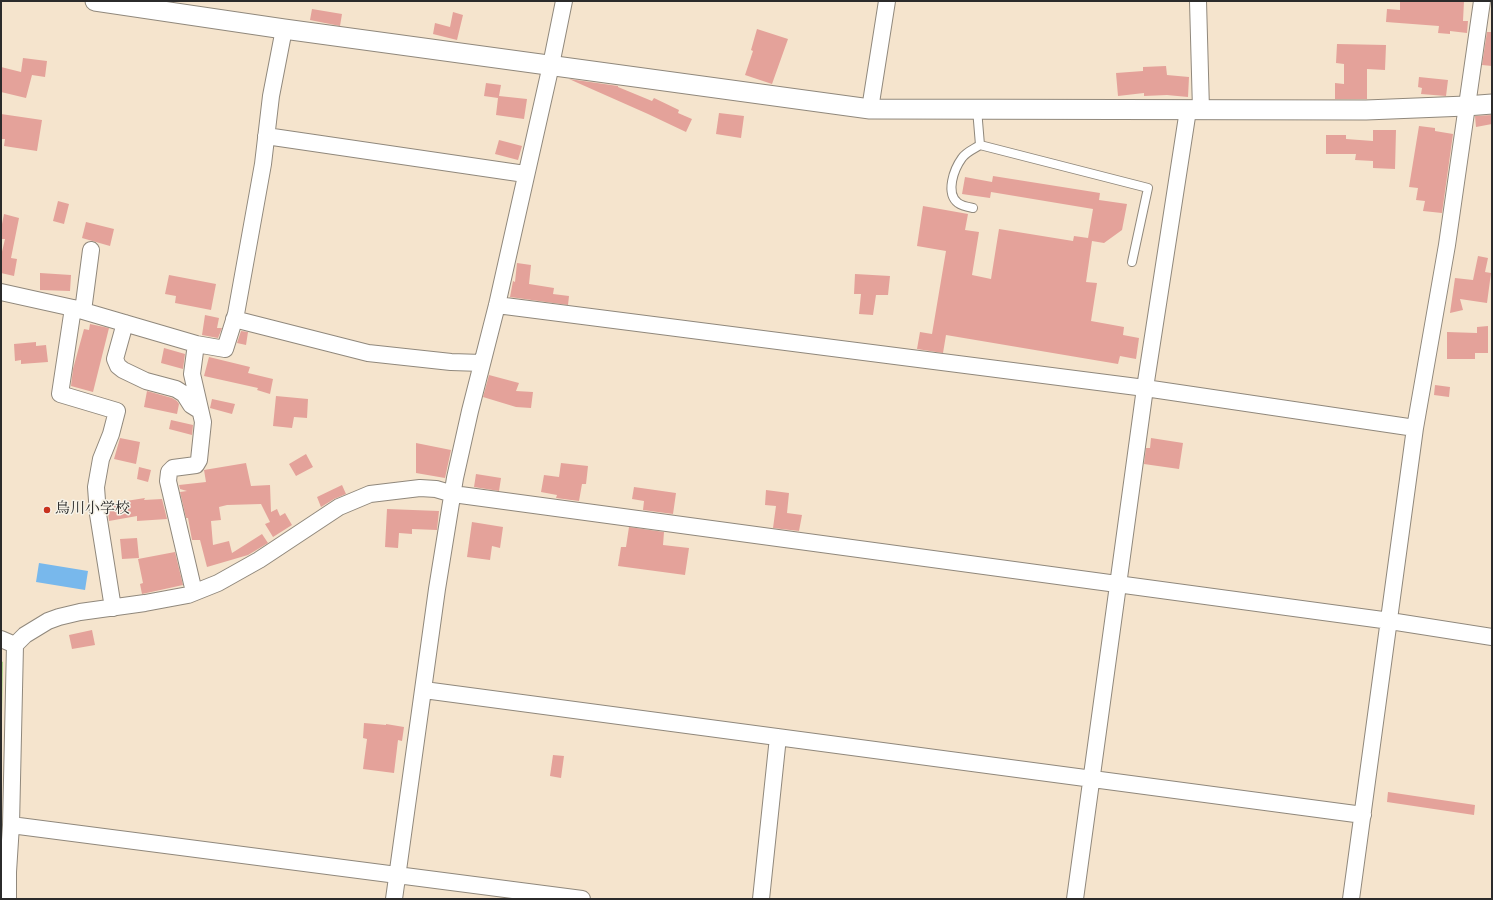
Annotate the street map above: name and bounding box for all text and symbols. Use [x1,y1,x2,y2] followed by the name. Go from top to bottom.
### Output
[55,501,130,519] place label: 鳥川小学校
[42,505,52,515] marker: 鳥川小学校

